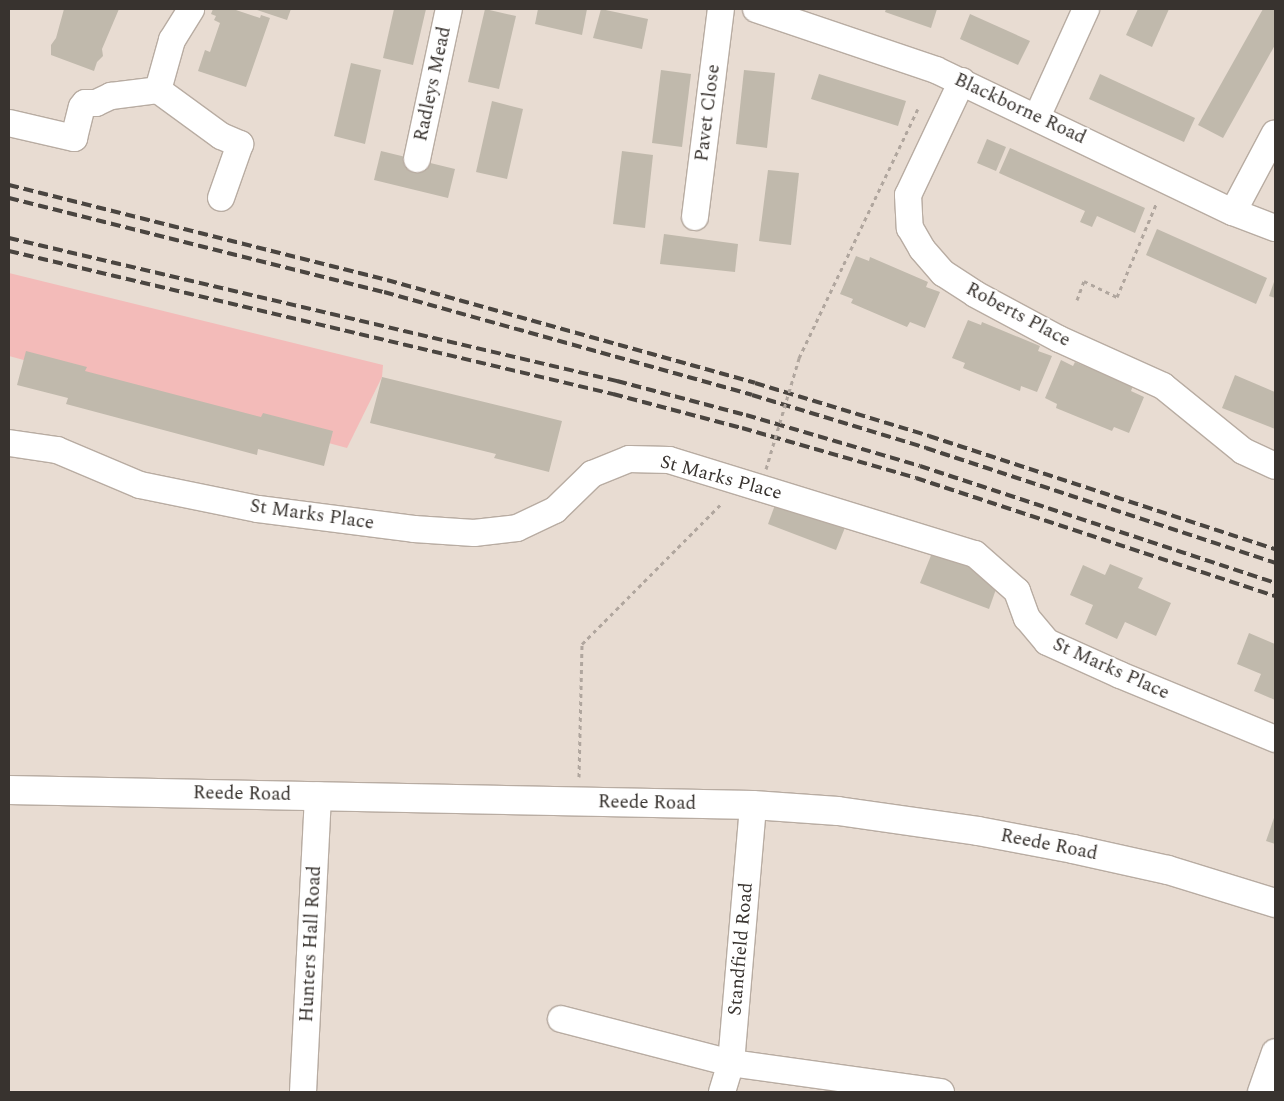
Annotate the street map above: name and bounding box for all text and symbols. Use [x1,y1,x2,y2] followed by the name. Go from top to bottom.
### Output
[410,24,456,144] street label: Radleys Mead
[691,63,725,163] street label: Pavet Close
[950,68,1090,150] street label: Blackborne Road
[962,278,1074,352] street label: Roberts Place
[658,451,784,505] street label: St Marks Place
[248,495,376,535] street label: St Marks Place
[1049,633,1173,705] street label: St Marks Place
[193,782,291,806] street label: Reede Road
[598,791,696,815] street label: Reede Road
[999,824,1099,866] street label: Reede Road
[296,865,326,1023] street label: Hunters Hall Road
[724,882,758,1016] street label: Standfield Road

